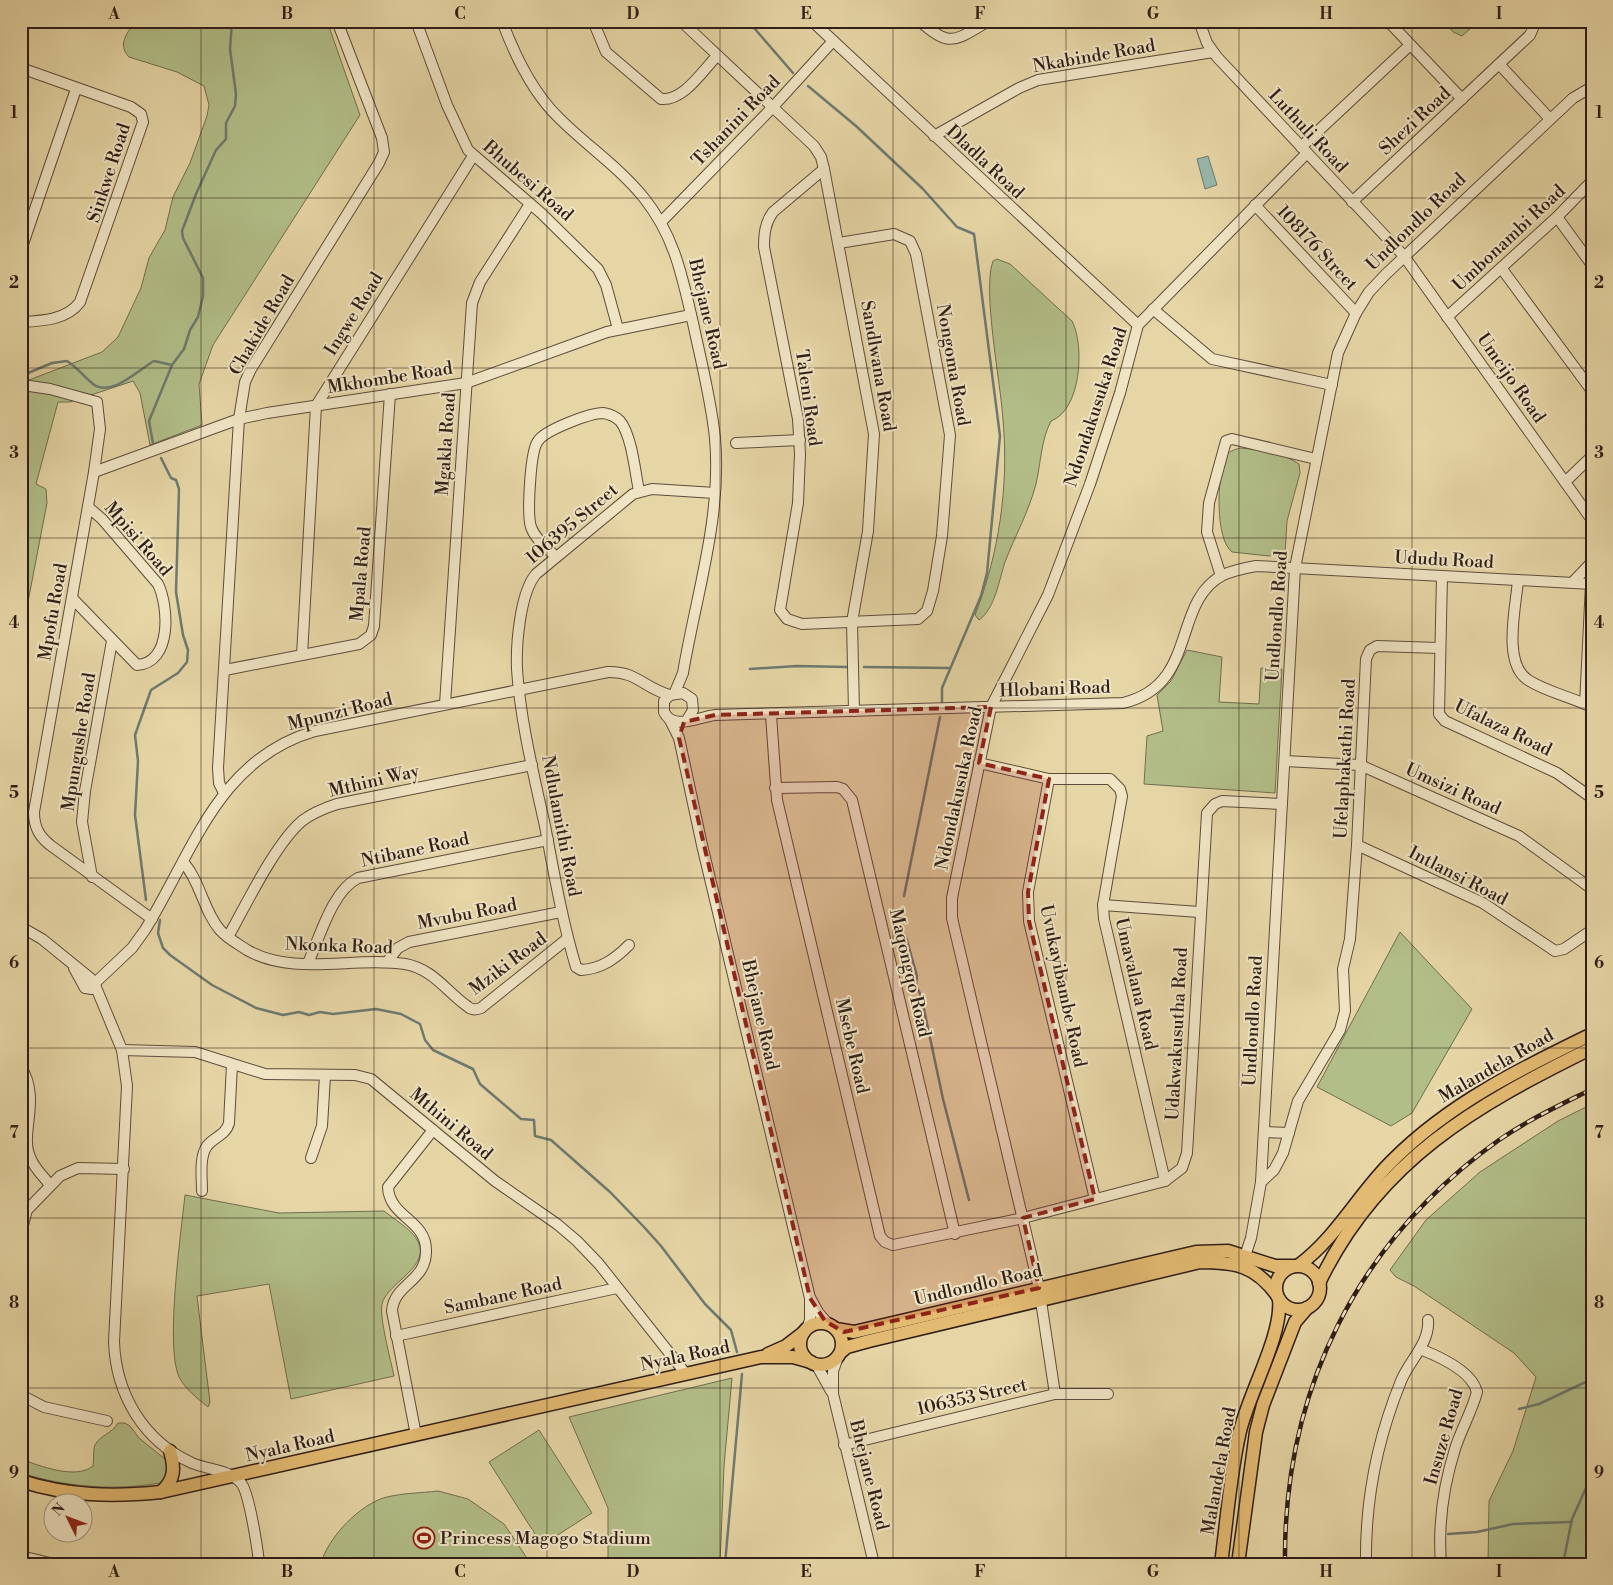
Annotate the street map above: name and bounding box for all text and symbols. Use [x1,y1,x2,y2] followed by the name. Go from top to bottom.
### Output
[107,4,120,24] text: A
[281,4,293,24] text: B
[454,4,466,24] text: C
[627,4,640,24] text: D
[800,4,812,24] text: E
[974,4,986,24] text: F
[1147,4,1160,24] text: G
[1319,4,1333,24] text: H
[1496,4,1502,24] text: I
[1031,34,1158,78] street label: Nkabinde Road
[687,70,786,171] street label: Tshanini Road
[1374,81,1456,160] street label: Shezi Road
[1263,84,1353,178] street label: Luthuli Road
[10,103,18,123] text: 1
[1595,103,1603,123] text: 1
[82,120,136,226] street label: Sinkwe Road
[941,120,1029,205] street label: Dladla Road
[477,135,578,227] street label: Bhubesi Road
[1361,168,1472,276] street label: Undlondlo Road
[1448,179,1571,296] street label: Umbonambi Road
[1272,200,1363,296] street label: 108176 Street
[683,255,731,372] street label: Bhejane Road
[319,268,389,360] street label: Ingwe Road
[224,270,300,379] street label: Chakide Road
[9,273,19,293] text: 2
[1594,273,1604,293] text: 2
[855,299,901,434] street label: Sandlwana Road
[931,302,975,429] street label: Nongoma Road
[1059,323,1133,490] street label: Ndondakusuka Road
[1472,328,1551,428] street label: Umcijo Road
[790,348,826,449] street label: Taleni Road
[326,357,455,399] street label: Mkhombe Road
[431,391,461,496] street label: Mgakla Road
[9,443,19,463] text: 3
[1594,443,1604,463] text: 3
[521,478,623,569] street label: 106395 Street
[99,497,177,582] street label: Mpisi Road
[345,525,377,622] street label: Mpala Road
[1394,546,1495,574] street label: Ududu Road
[1261,549,1293,682] street label: Undlondlo Road
[33,561,73,662] street label: Mpofu Road
[9,613,20,633] text: 4
[1594,613,1605,633] text: 4
[57,670,101,813] street label: Mpungushe Road
[999,676,1112,702] street label: Hlobani Road
[1329,677,1361,840] street label: Ufelaphakathi Road
[285,688,396,736] street label: Mpunzi Road
[1450,694,1556,762] street label: Ufalaza Road
[930,703,988,872] street label: Ndondakusuka Road
[536,753,586,900] street label: Ndlulamithi Road
[1402,758,1505,821] street label: Umsizi Road
[326,759,422,803] street label: Mthini Way
[9,783,19,803] text: 5
[1594,783,1604,803] text: 5
[359,827,472,873] street label: Ntibane Road
[1404,841,1512,911] street label: Intlansi Road
[415,893,520,935] street label: Mvubu Road
[1034,902,1092,1070] street label: Uvukayibambe Road
[884,906,936,1040] street label: Maqongqo Road
[1110,915,1163,1053] street label: Umavalana Road
[465,927,552,1001] street label: Mziki Road
[285,933,394,959] street label: Nkonka Road
[1161,946,1193,1121] street label: Udakwakusutha Road
[9,953,19,973] text: 6
[1594,953,1604,973] text: 6
[1238,954,1268,1087] street label: Undlondlo Road
[736,956,784,1073] street label: Bhejane Road
[830,996,874,1097] street label: Msebe Road
[1434,1023,1558,1108] street label: Malandela Road
[405,1083,498,1166] street label: Mthini Road
[9,1123,19,1143] text: 7
[1594,1123,1604,1143] text: 7
[912,1259,1045,1311] street label: Undlondlo Road
[442,1272,565,1320] street label: Sambane Road
[9,1293,19,1313] text: 8
[1594,1293,1604,1313] text: 8
[638,1335,733,1377] street label: Nyala Road
[915,1373,1030,1421] street label: 106353 Street
[1419,1386,1469,1488] street label: Insuze Road
[1196,1405,1242,1537] street label: Malandela Road
[844,1417,894,1533] street label: Bhejane Road
[243,1424,338,1467] street label: Nyala Road
[9,1463,19,1483] text: 9
[1594,1463,1604,1483] text: 9
[42,1492,92,1542] north arrow
[49,1500,69,1520] text: N
[412,1526,436,1550] sports icon: Princess Magogo Stadium
[440,1527,651,1550] place label: Princess Magogo Stadium
[107,1562,120,1582] text: A
[281,1562,293,1582] text: B
[454,1562,466,1582] text: C
[627,1562,640,1582] text: D
[800,1562,812,1582] text: E
[974,1562,986,1582] text: F
[1147,1562,1160,1582] text: G
[1319,1562,1333,1582] text: H
[1496,1562,1502,1582] text: I

